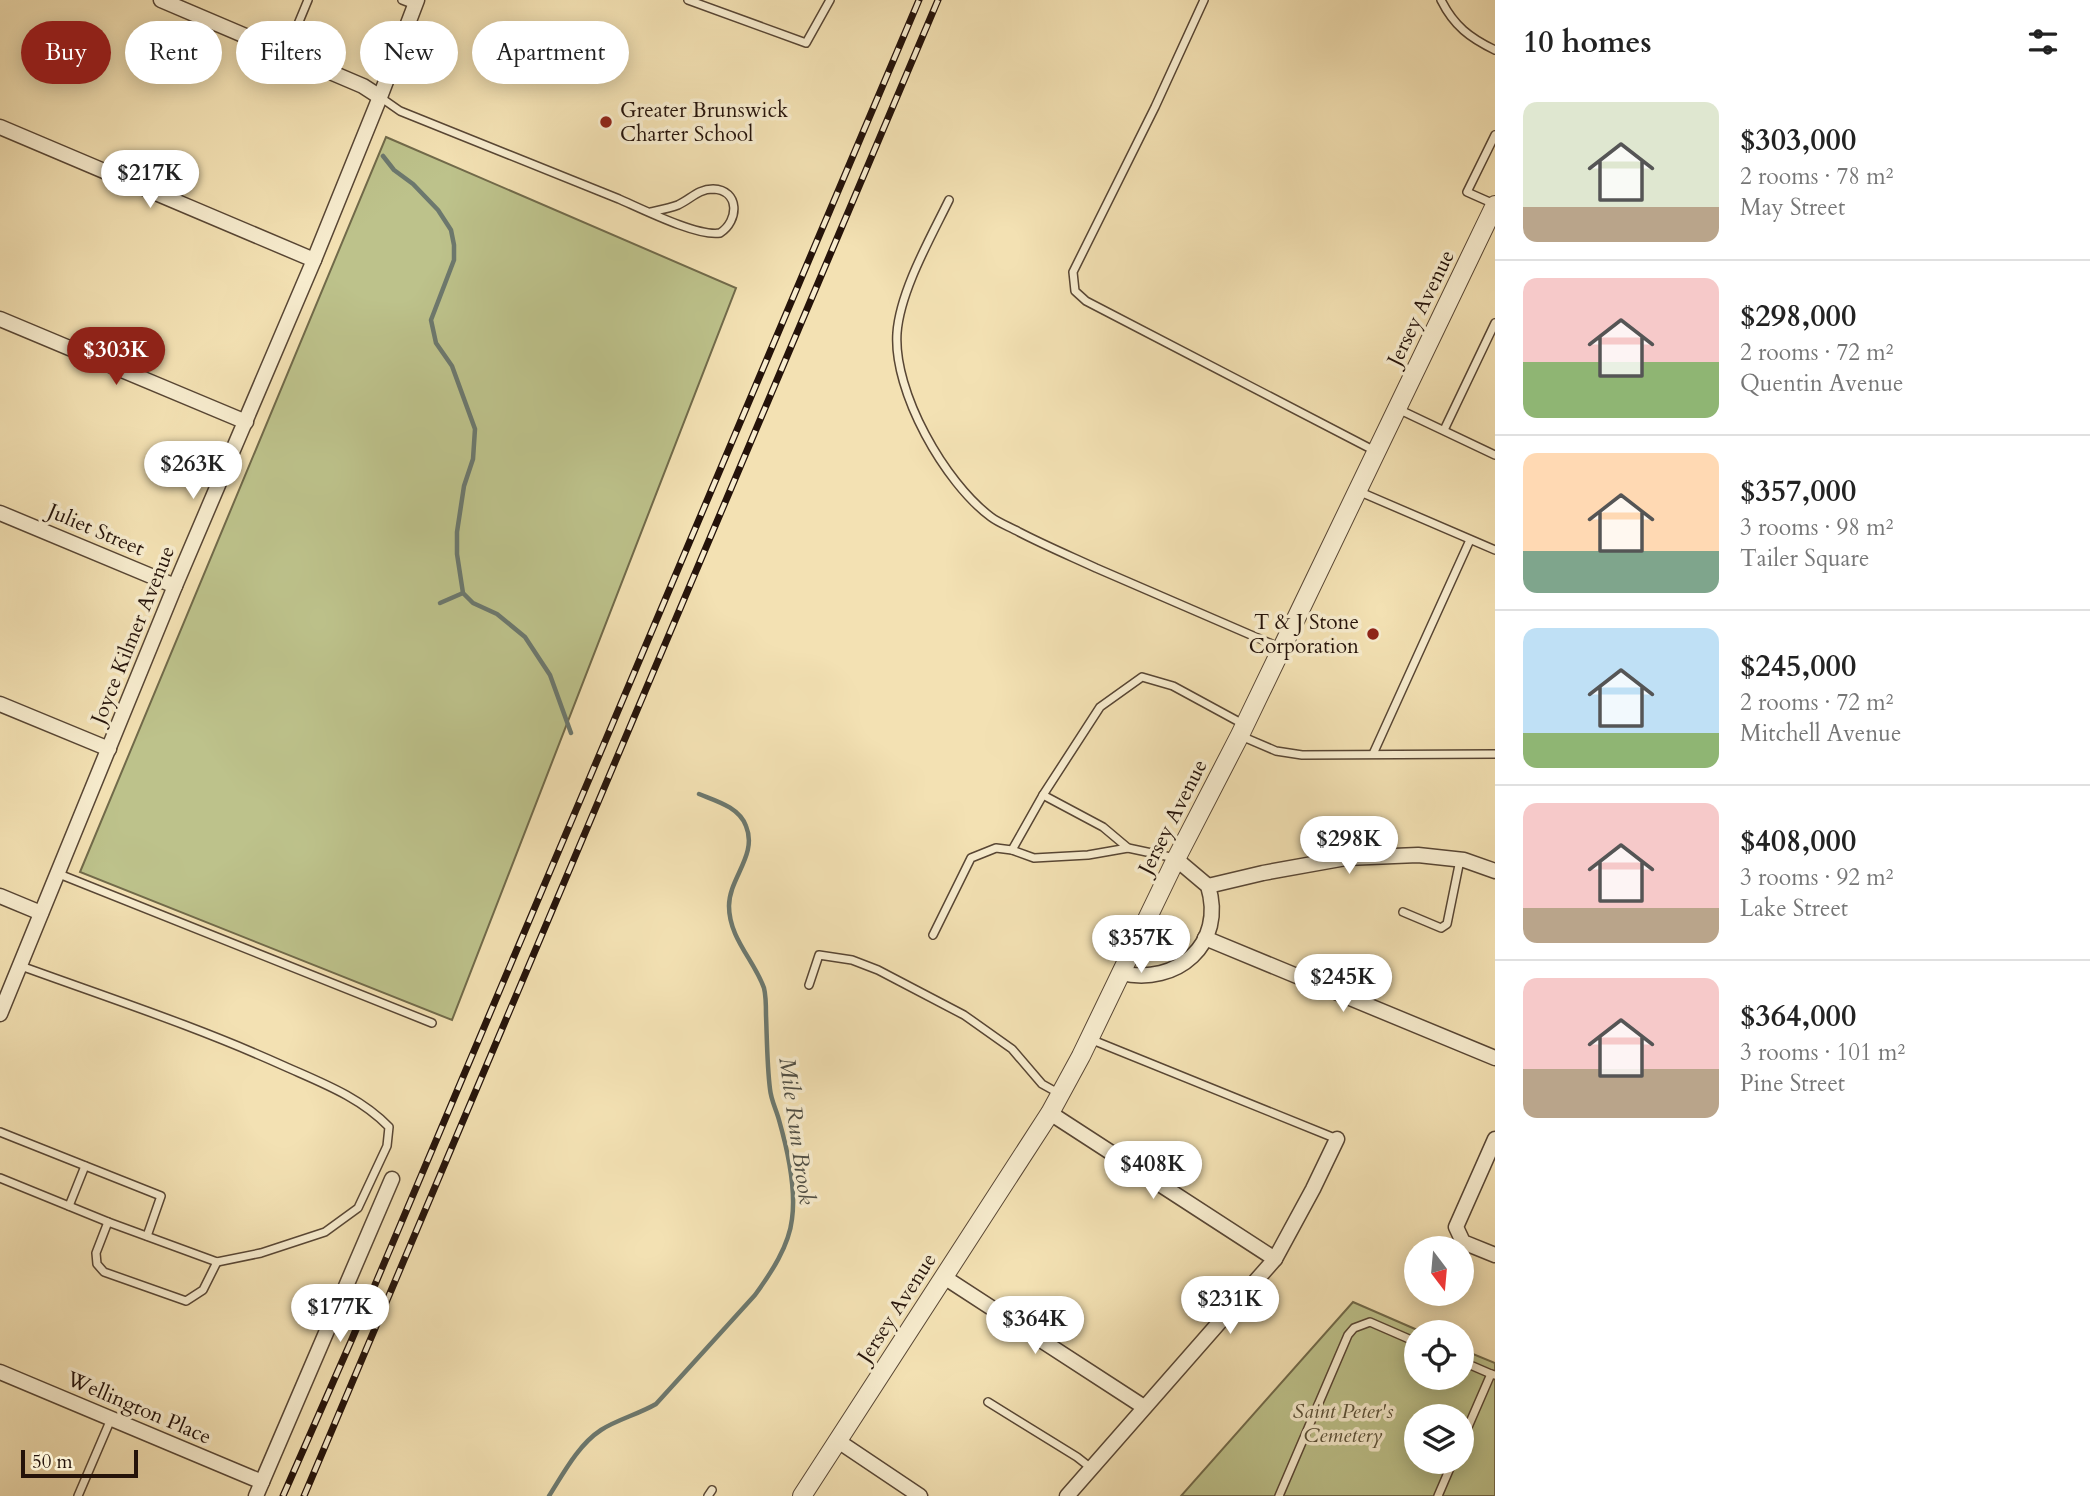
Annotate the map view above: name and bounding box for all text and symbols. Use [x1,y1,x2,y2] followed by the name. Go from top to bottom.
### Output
[21,21,111,84] chip: Buy
[125,21,222,84] chip: Rent
[236,21,346,84] chip: Filters
[360,21,458,84] chip: New
[472,21,629,84] chip: Apartment
[1523,22,1652,63] text: 10 homes
[2024,23,2062,61] icon: filters
[620,96,789,149] place label: Greater Brunswick Charter School
[598,114,614,130] marker: Greater Brunswick Charter School
[1740,120,1856,161] text: $303,000
[1579,130,1663,214] icon: home
[101,150,199,210] pin: $217K
[117,157,183,188] text: $217K
[1740,161,1893,192] text: 2 rooms · 78 m²
[1740,192,1845,223] text: May Street
[1379,245,1462,374] street label: Jersey Avenue
[1740,296,1856,337] text: $298,000
[1579,306,1663,390] icon: home
[67,328,165,387] pin: $303K
[83,334,149,365] text: $303K
[1740,337,1893,368] text: 2 rooms · 72 m²
[1740,368,1904,399] text: Quentin Avenue
[144,442,242,501] pin: $263K
[160,448,226,479] text: $263K
[1740,471,1856,512] text: $357,000
[1579,481,1663,565] icon: home
[41,496,149,563] street label: Juliet Street
[1740,512,1893,543] text: 3 rooms · 98 m²
[83,542,182,731] street label: Joyce Kilmer Avenue
[1740,543,1869,574] text: Tailer Square
[1249,608,1359,661] place label: T & J Stone Corporation
[1365,626,1381,642] marker: T & J Stone Corporation
[1740,646,1856,687] text: $245,000
[1579,656,1663,740] icon: home
[1740,687,1893,718] text: 2 rooms · 72 m²
[1740,718,1901,749] text: Mitchell Avenue
[1130,754,1214,882] street label: Jersey Avenue
[1300,816,1398,876] pin: $298K
[1740,821,1856,862] text: $408,000
[1316,823,1382,854] text: $298K
[1579,831,1663,915] icon: home
[1740,862,1893,893] text: 3 rooms · 92 m²
[1740,893,1848,924] text: Lake Street
[1092,916,1190,975] pin: $357K
[1108,922,1174,953] text: $357K
[1294,954,1392,1014] pin: $245K
[1310,961,1376,992] text: $245K
[1740,996,1856,1037] text: $364,000
[1579,1006,1663,1090] icon: home
[1740,1037,1905,1068] text: 3 rooms · 101 m²
[771,1055,823,1207] water label: Mile Run Brook
[1740,1068,1845,1099] text: Pine Street
[1104,1142,1202,1201] pin: $408K
[1120,1148,1186,1179] text: $408K
[1404,1236,1474,1306] north arrow
[1404,1236,1474,1474] map controls
[849,1247,943,1371] street label: Jersey Avenue
[1181,1276,1279,1336] pin: $231K
[1197,1283,1263,1314] text: $231K
[291,1284,389,1344] pin: $177K
[307,1291,373,1322] text: $177K
[986,1296,1084,1356] pin: $364K
[1002,1303,1068,1334] text: $364K
[1404,1320,1474,1390] button: locate
[61,1364,216,1452] street label: Wellington Place
[1293,1397,1393,1450] park label: Saint Peter's Cemetery
[1404,1404,1474,1474] button: layers
[21,1447,138,1479] scale bar
[32,1449,73,1475] text: 50 m

